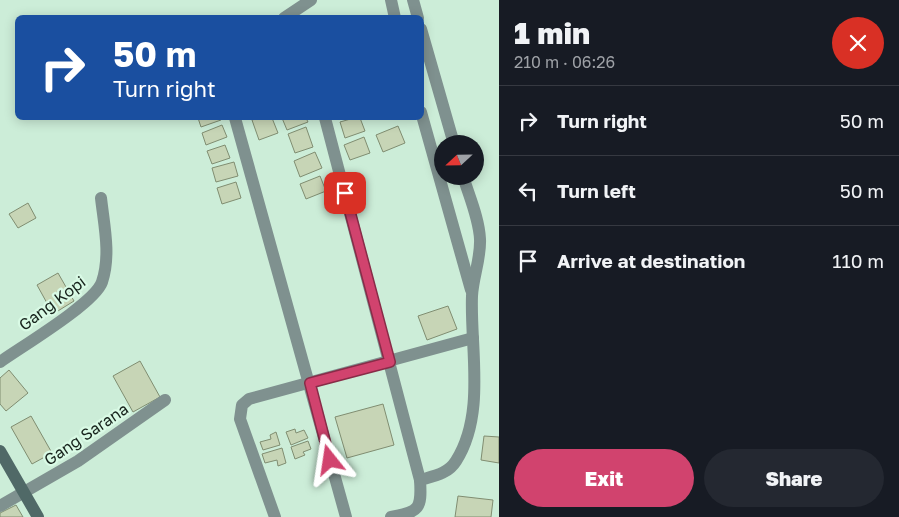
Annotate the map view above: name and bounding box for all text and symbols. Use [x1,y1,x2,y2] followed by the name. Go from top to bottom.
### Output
[514,15,590,51] text: 1 min
[832,17,884,69] button: close
[113,33,196,75] text: 50 m
[30,35,95,100] icon: right
[514,52,615,72] text: 210 m · 06:26
[113,75,216,102] text: Turn right
[514,107,542,135] icon: right
[557,109,647,132] text: Turn right
[840,109,884,132] text: 50 m
[434,135,484,185] north arrow
[434,135,484,185] map controls
[324,172,366,214] pin
[514,177,542,205] icon: left
[331,179,359,207] icon: arrive
[557,179,636,202] text: Turn left
[840,179,884,202] text: 50 m
[514,247,542,275] icon: arrive
[557,249,745,272] text: Arrive at destination
[832,249,884,272] text: 110 m
[15,271,89,335] street label: Gang Kopi
[40,399,132,469] street label: Gang Sarana
[303,433,355,485] position arrow
[514,449,694,507] button: Exit
[704,449,884,507] button: Share

